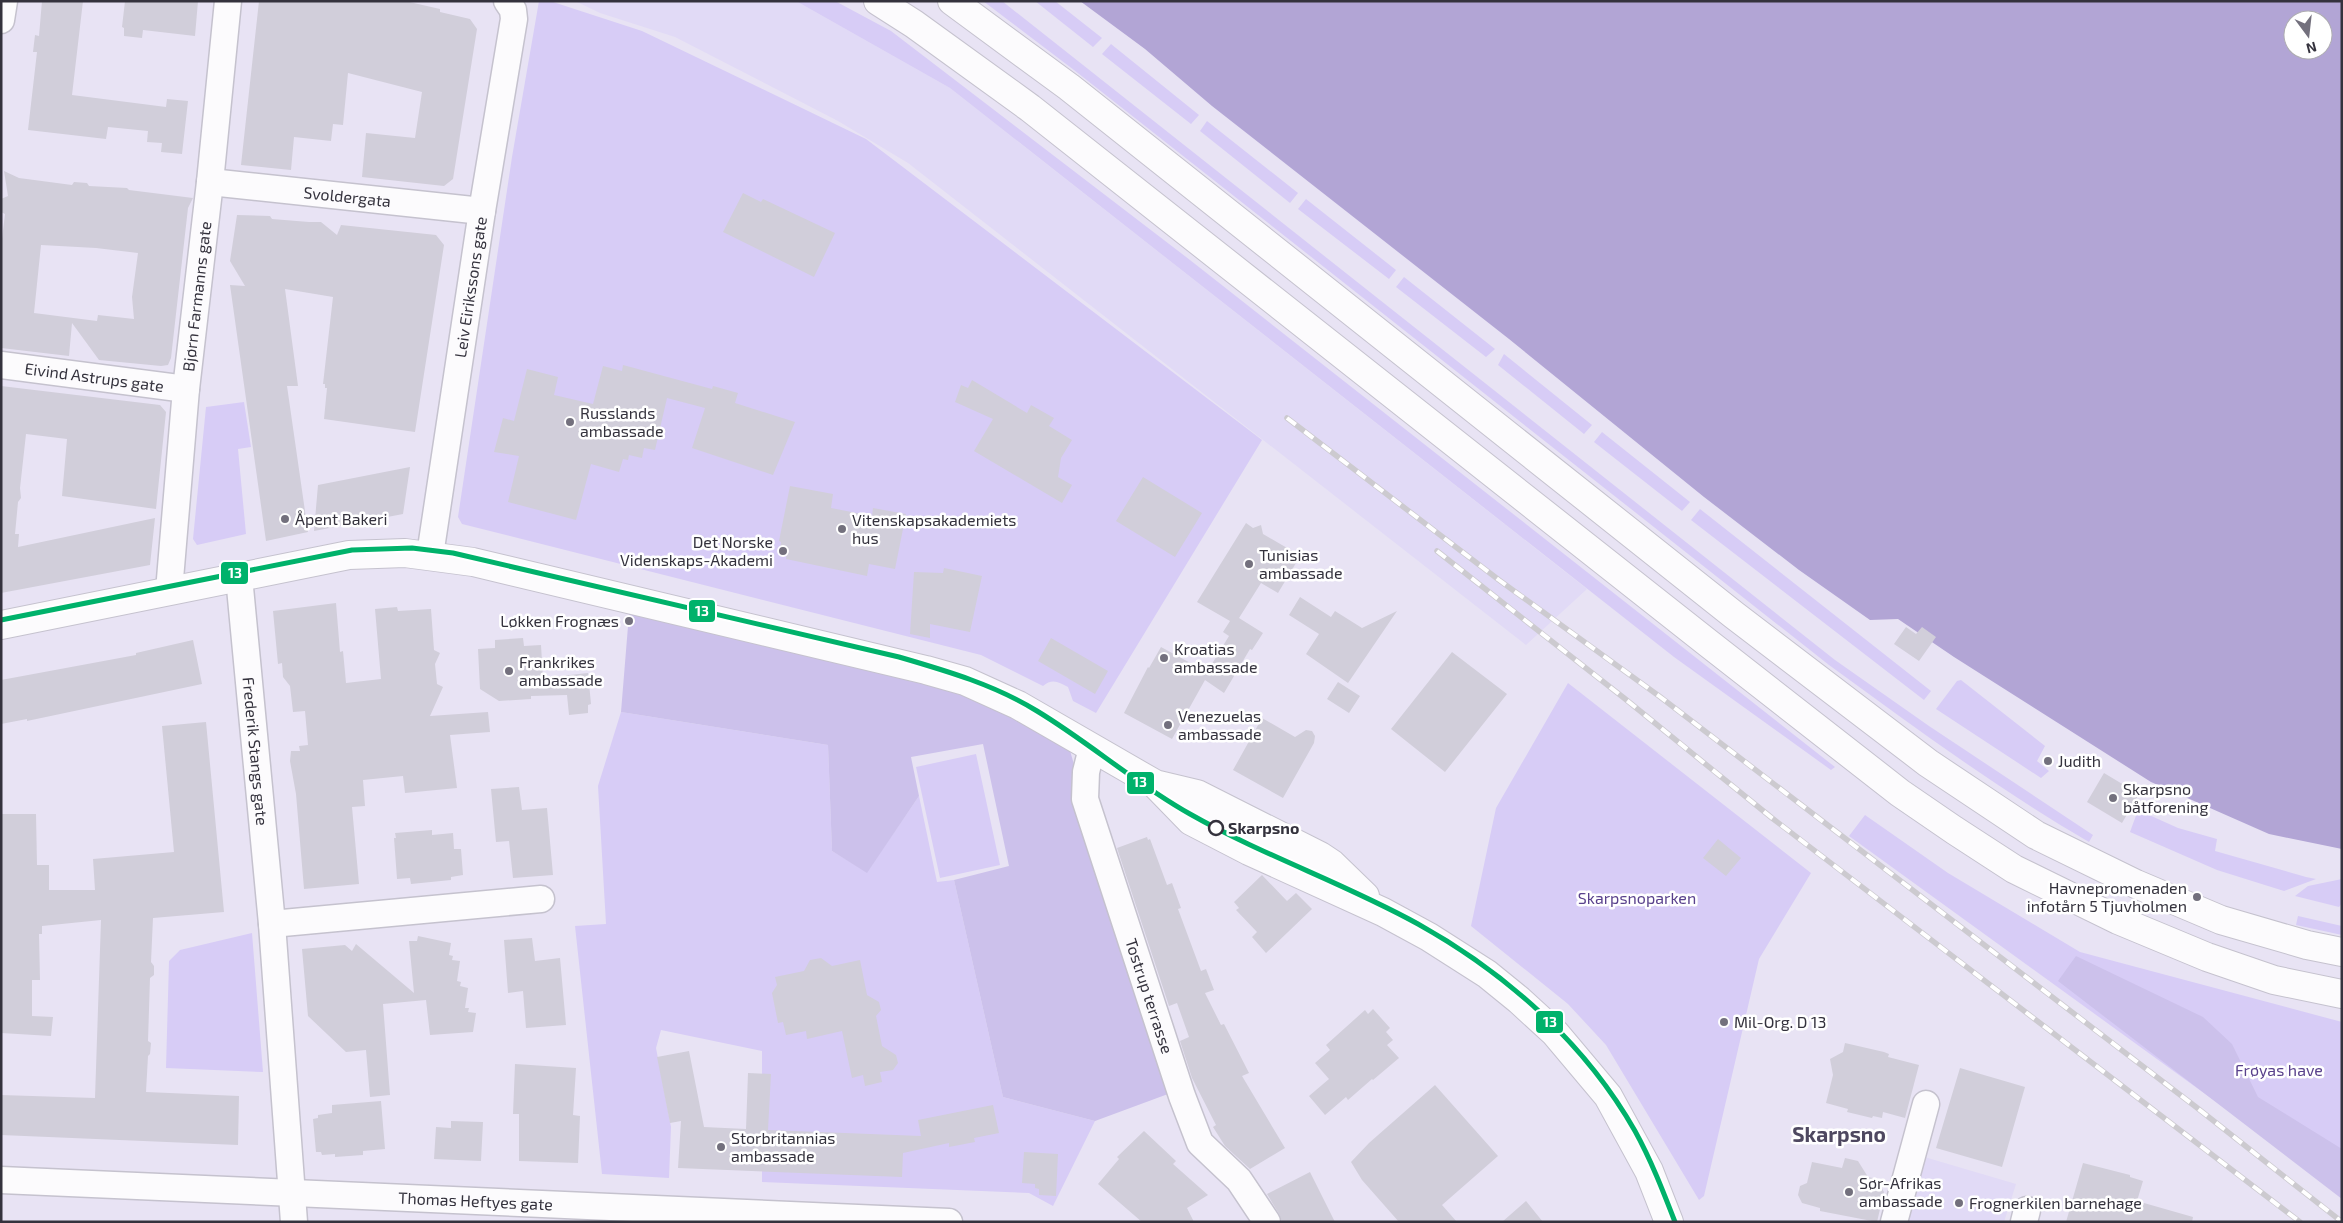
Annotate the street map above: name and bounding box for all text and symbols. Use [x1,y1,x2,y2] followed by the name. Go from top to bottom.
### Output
[2283,10,2333,60] north arrow
[2304,39,2319,58] text: N
[303,182,392,210] street label: Svoldergata
[450,215,490,359] street label: Leiv Eirikssons gate
[178,220,214,373] street label: Bjørn Farmanns gate
[24,358,165,395] street label: Eivind Astrups gate
[580,403,664,440] place label: Russlands ambassade
[564,416,576,428] marker: Russlands ambassade
[295,509,387,528] place label: Åpent Bakeri
[852,510,1016,547] place label: Vitenskapsakademiets hus
[279,513,291,525] marker: Åpent Bakeri
[836,523,848,535] marker: Vitenskapsakademiets hus
[620,532,773,569] place label: Det Norske Videnskaps-Akademi
[777,545,789,557] marker: Det Norske Videnskaps-Akademi
[1259,545,1343,582] place label: Tunisias ambassade
[1243,558,1255,570] marker: Tunisias ambassade
[220,561,249,585] line badge: 13
[228,564,242,581] text: 13
[688,599,716,623] line badge: 13
[695,602,709,619] text: 13
[500,611,619,630] place label: Løkken Frognæs
[623,615,635,627] marker: Løkken Frognæs
[1174,639,1258,676] place label: Kroatias ambassade
[519,652,603,689] place label: Frankrikes ambassade
[1158,652,1170,664] marker: Kroatias ambassade
[503,665,515,677] marker: Frankrikes ambassade
[240,676,273,826] street label: Frederik Stangs gate
[1178,706,1262,743] place label: Venezuelas ambassade
[1162,719,1174,731] marker: Venezuelas ambassade
[2058,751,2101,770] place label: Judith
[2042,755,2054,767] marker: Judith
[1126,771,1155,795] line badge: 13
[1133,773,1147,790] text: 13
[2123,779,2208,816] place label: Skarpsno båtforening
[2107,792,2119,804] marker: Skarpsno båtforening
[1228,818,1299,837] place label: Skarpsno
[1208,820,1224,836] marker: Skarpsno
[2027,878,2187,916] place label: Havnepromenaden infotårn 5 Tjuvholmen
[1578,888,1696,907] park label: Skarpsnoparken
[2191,891,2203,903] marker: Havnepromenaden infotårn 5 Tjuvholmen
[1122,936,1178,1056] street label: Tostrup terrasse
[1535,1010,1564,1034] line badge: 13
[1734,1012,1826,1031] place label: Mil-Org. D 13
[1543,1013,1557,1030] text: 13
[1718,1016,1730,1028] marker: Mil-Org. D 13
[2235,1060,2323,1079] park label: Frøyas have
[1792,1121,1886,1146] district label: Skarpsno
[731,1128,835,1165] place label: Storbritannias ambassade
[715,1141,727,1153] marker: Storbritannias ambassade
[1859,1173,1943,1210] place label: Sør-Afrikas ambassade
[1843,1186,1855,1198] marker: Sør-Afrikas ambassade
[398,1188,553,1213] street label: Thomas Heftyes gate
[1969,1193,2142,1212] place label: Frognerkilen barnehage
[1953,1197,1965,1209] marker: Frognerkilen barnehage

